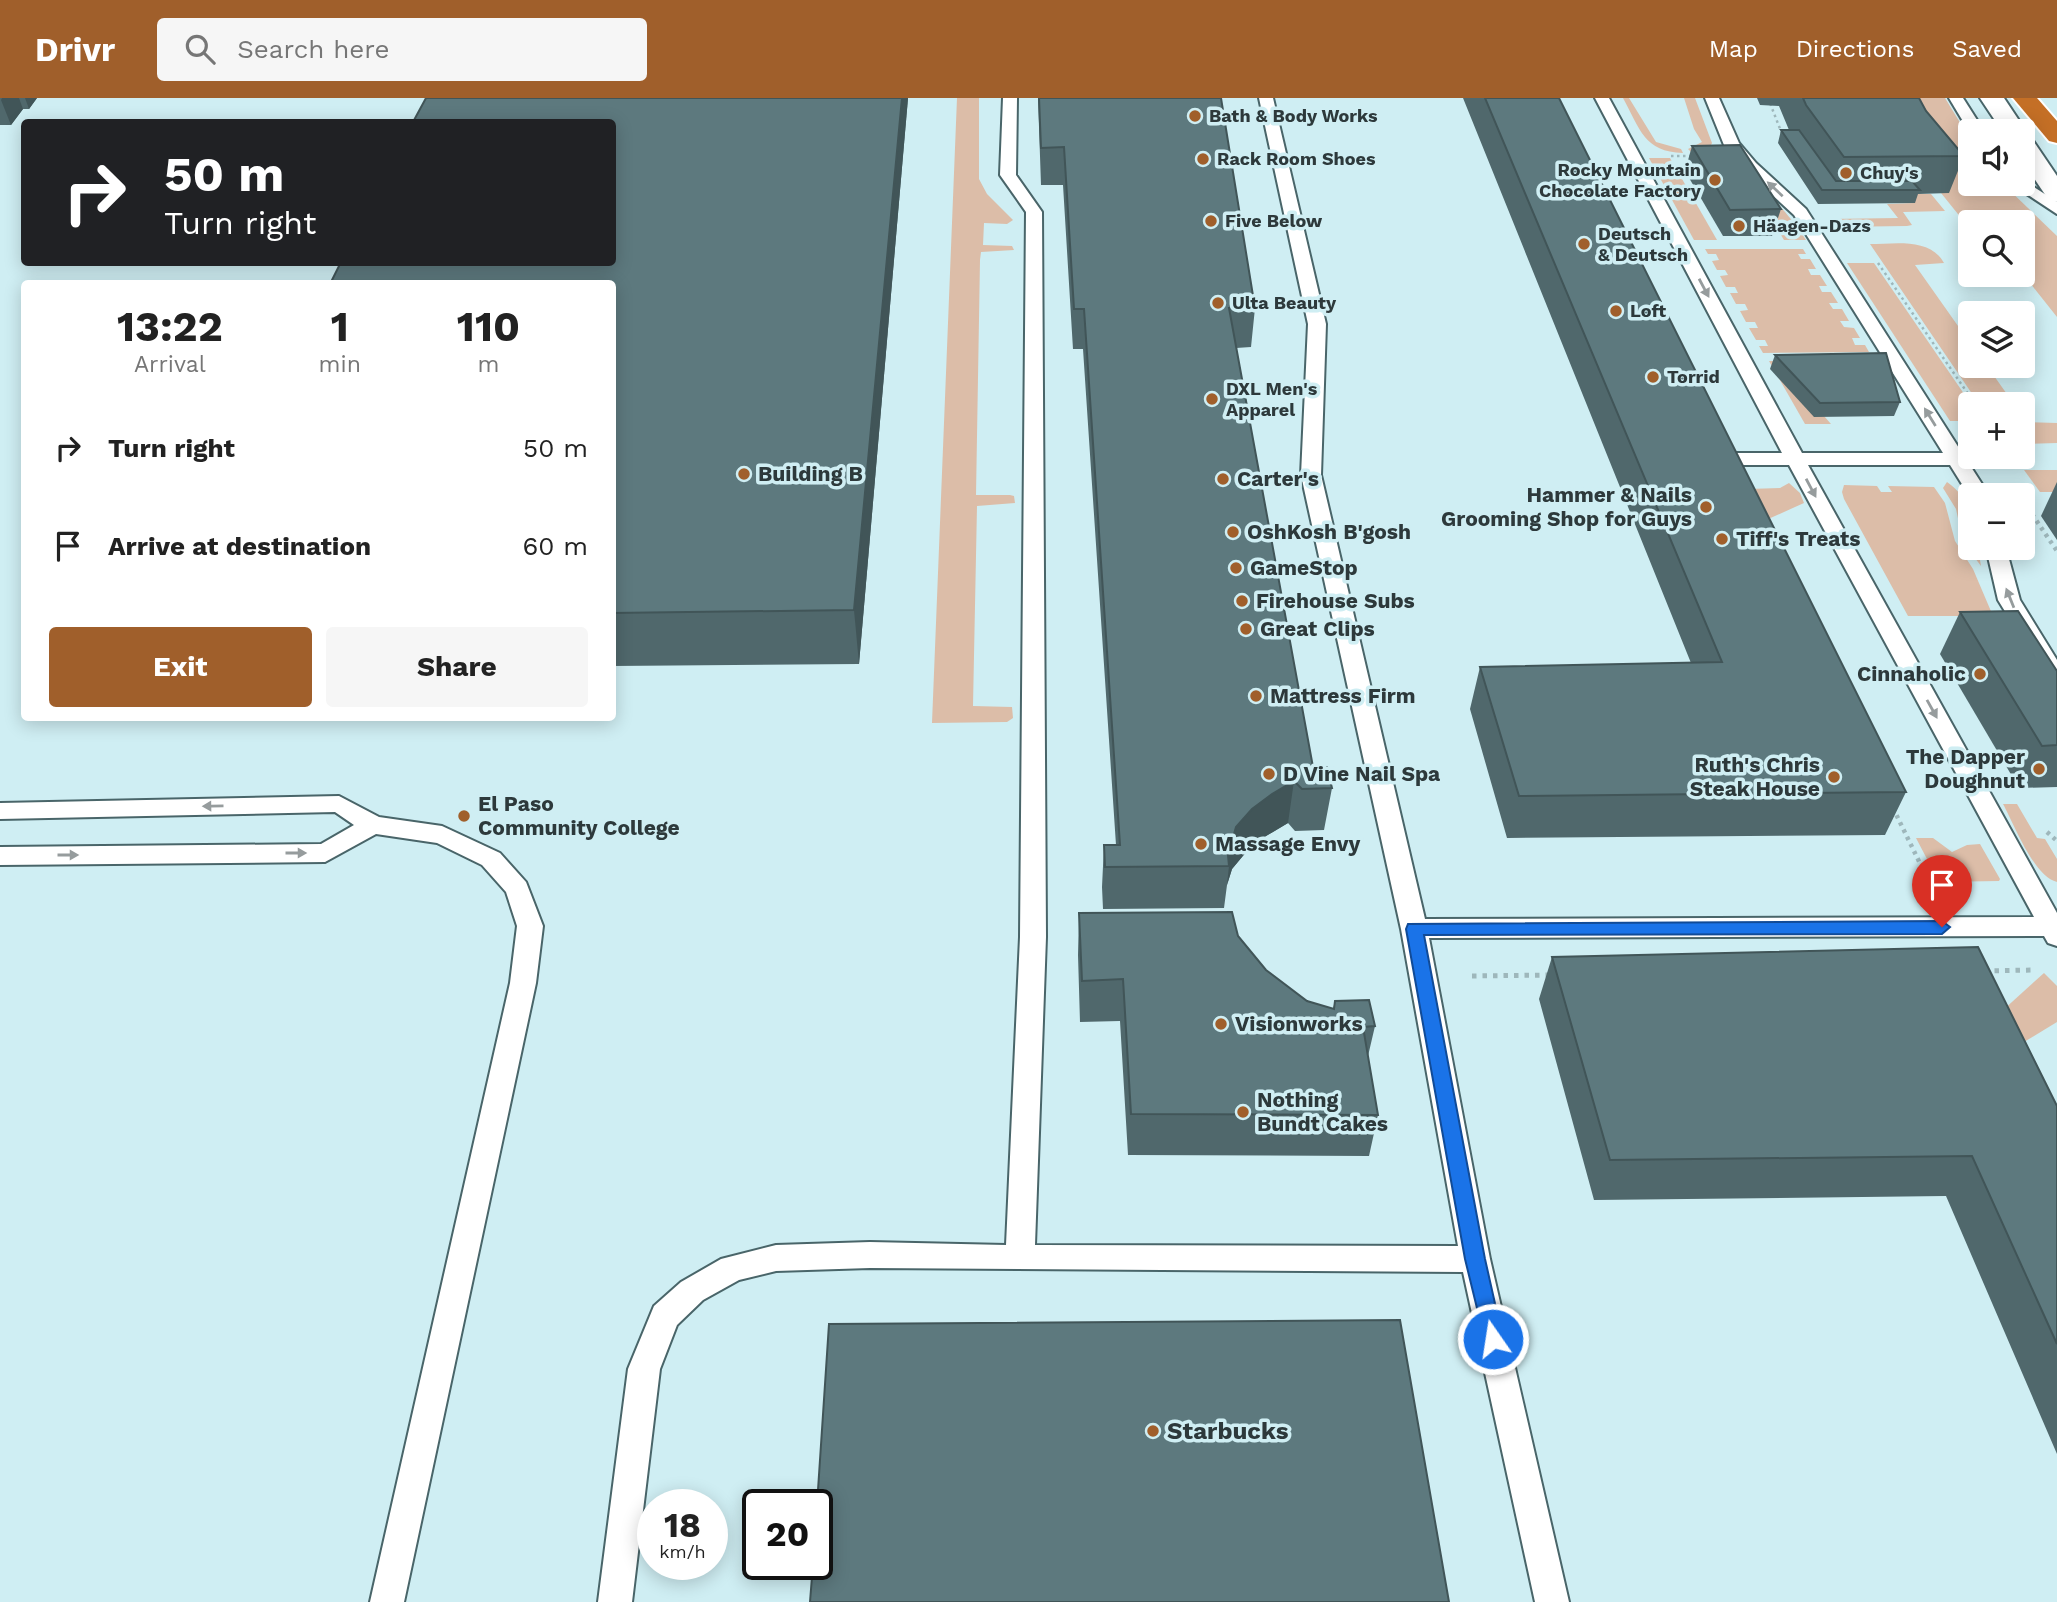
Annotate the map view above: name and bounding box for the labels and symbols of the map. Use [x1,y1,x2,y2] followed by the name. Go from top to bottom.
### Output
[1209,105,1378,126] place label: Bath & Body Works
[1187,108,1203,124] marker: Bath & Body Works
[1217,148,1376,169] place label: Rack Room Shoes
[1195,151,1211,167] marker: Rack Room Shoes
[1539,159,1702,201] place label: Rocky Mountain Chocolate Factory
[1860,162,1919,183] place label: Chuy's
[1838,165,1854,181] marker: Chuy's
[1707,172,1723,188] marker: Rocky Mountain Chocolate Factory
[1767,181,1784,197] one-way arrow
[1225,210,1323,231] place label: Five Below
[1203,213,1219,229] marker: Five Below
[1753,215,1871,236] place label: Häagen-Dazs
[1731,218,1747,234] marker: Häagen-Dazs
[1598,223,1688,265] place label: Deutsch & Deutsch
[1576,236,1592,252] marker: Deutsch & Deutsch
[1698,278,1710,298] one-way arrow
[1232,292,1337,313] place label: Ulta Beauty
[1210,295,1226,311] marker: Ulta Beauty
[1630,300,1666,321] place label: Loft
[1608,303,1624,319] marker: Loft
[1667,366,1720,387] place label: Torrid
[1645,369,1661,385] marker: Torrid
[1226,378,1318,420] place label: DXL Men's Apparel
[1204,391,1220,407] marker: DXL Men's Apparel
[1924,407,1937,426] one-way arrow
[758,461,863,486] place label: Building B
[736,466,752,482] marker: Building B
[1237,466,1319,491] place label: Carter's
[1215,471,1231,487] marker: Carter's
[1805,479,1817,498] one-way arrow
[1441,482,1692,531] place label: Hammer & Nails Grooming Shop for Guys
[1698,499,1714,515] marker: Hammer & Nails Grooming Shop for Guys
[1247,519,1411,544] place label: OshKosh B'gosh
[1225,524,1241,540] marker: OshKosh B'gosh
[1736,526,1860,551] place label: Tiff's Treats
[1714,531,1730,547] marker: Tiff's Treats
[1250,555,1358,580] place label: GameStop
[1228,560,1244,576] marker: GameStop
[2005,587,2016,608] one-way arrow
[1256,588,1415,613] place label: Firehouse Subs
[1234,593,1250,609] marker: Firehouse Subs
[1260,616,1375,641] place label: Great Clips
[1238,621,1254,637] marker: Great Clips
[1857,661,1966,686] place label: Cinnaholic
[1972,666,1988,682] marker: Cinnaholic
[1270,683,1416,708] place label: Mattress Firm
[1248,688,1264,704] marker: Mattress Firm
[1926,700,1938,719] one-way arrow
[1906,744,2025,793] place label: The Dapper Doughnut
[1690,752,1820,801] place label: Ruth's Chris Steak House
[1283,761,1441,786] place label: D Vine Nail Spa
[2031,761,2047,777] marker: The Dapper Doughnut
[1261,766,1277,782] marker: D Vine Nail Spa
[1826,769,1842,785] marker: Ruth's Chris Steak House
[478,791,680,840] place label: El Paso Community College
[202,801,224,812] one-way arrow
[456,808,472,824] marker: El Paso Community College
[1215,831,1361,856] place label: Massage Envy
[1193,836,1209,852] marker: Massage Envy
[285,847,307,859] one-way arrow
[57,849,79,861] one-way arrow
[1912,855,1972,927] pin
[1235,1011,1363,1036] place label: Visionworks
[1213,1016,1229,1032] marker: Visionworks
[1257,1087,1388,1136] place label: Nothing Bundt Cakes
[1235,1104,1251,1120] marker: Nothing Bundt Cakes
[1456,1302,1530,1376] position arrow
[1167,1417,1289,1445] place label: Starbucks
[1145,1423,1161,1439] marker: Starbucks
[742,1489,833,1580] speed limit sign: 20

